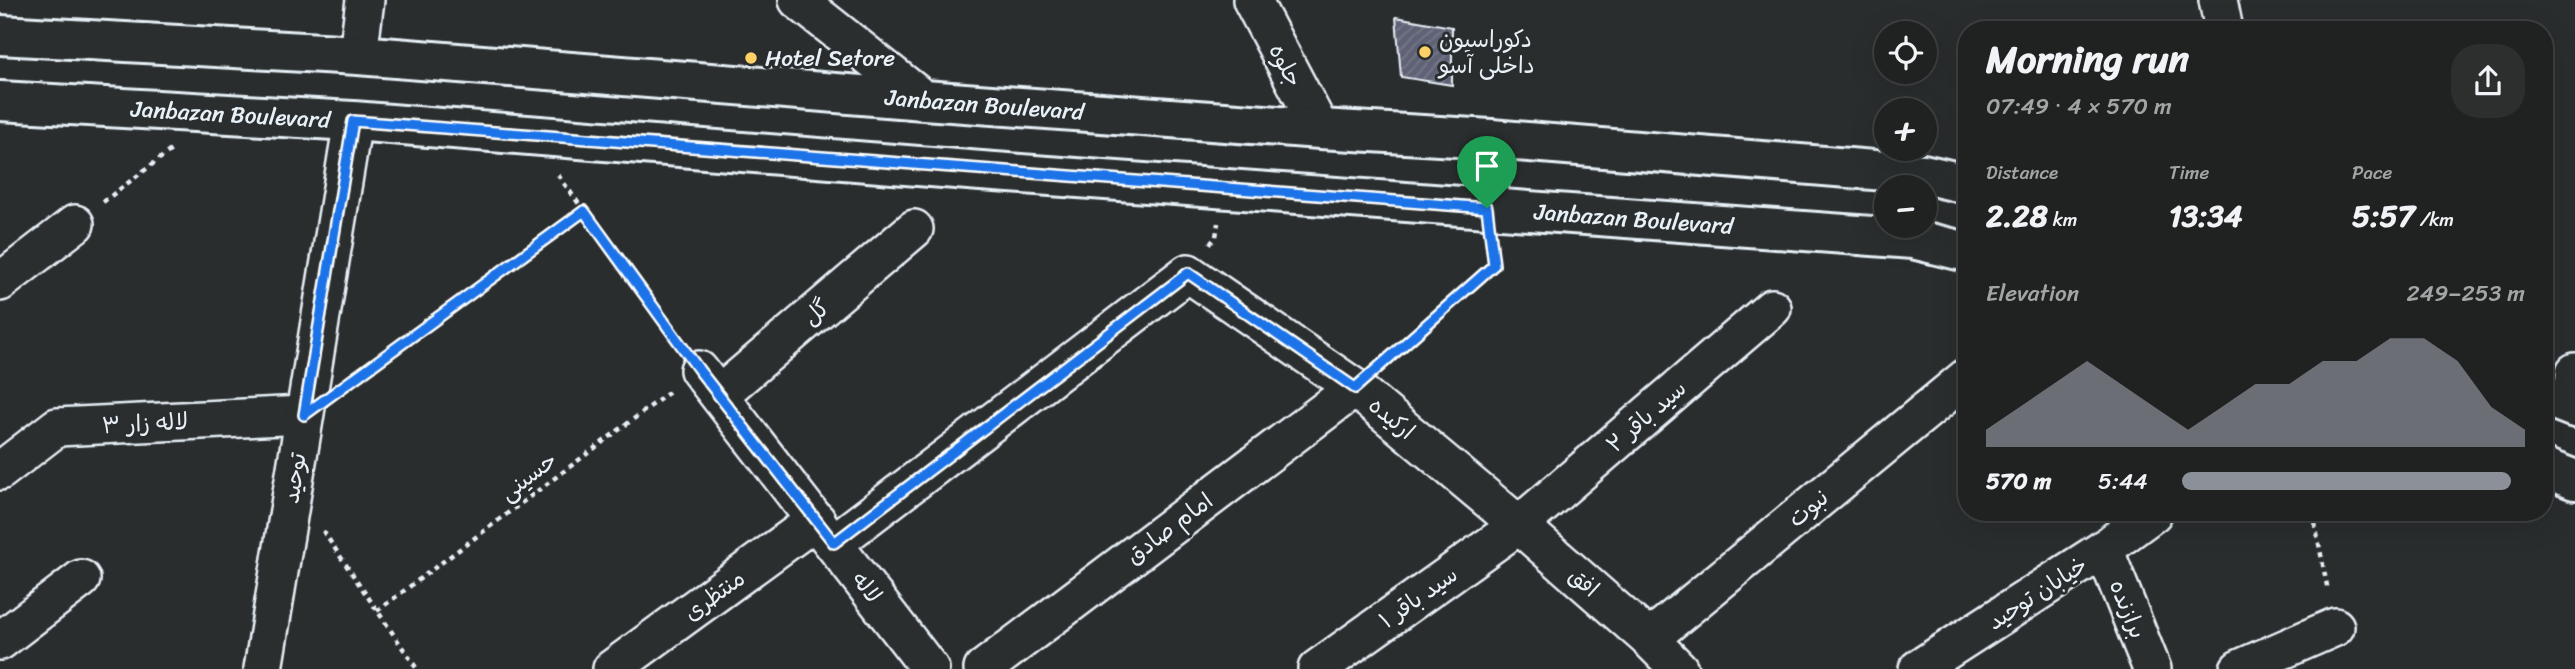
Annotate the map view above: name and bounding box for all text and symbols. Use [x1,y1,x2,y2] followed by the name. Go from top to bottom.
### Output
[1437,19,1535,86] place label: دکوراسیون داخلی آسو
[1874,21,1937,238] map controls
[1874,21,1937,84] button: locate
[1986,26,2189,93] text: Morning run
[1257,36,1314,95] street label: جلوه
[765,38,895,79] place label: Hotel Setore
[1417,44,1433,60] marker: دکوراسیون داخلی آسو
[2451,44,2525,118] button: share
[743,50,759,66] marker: Hotel Setore
[882,77,1087,133] street label: Janbazan Boulevard
[1986,86,2172,127] text: 07:49 · 4 × 570 m
[129,88,333,141] street label: Janbazan Boulevard
[1874,98,1937,161] button: +
[1457,136,1517,208] pin
[1468,147,1506,185] icon: arrive
[1986,156,2058,189] text: Distance
[2169,156,2209,189] text: Time
[2352,156,2392,189] text: Pace
[1874,175,1937,238] button: −
[1986,189,2048,243] text: 2.28
[2169,189,2243,243] text: 13:34
[2352,189,2415,243] text: 5:57
[1532,191,1737,247] street label: Janbazan Boulevard
[2048,203,2077,236] text: km
[2415,203,2454,236] text: /km
[1986,273,2079,314] text: Elevation
[2407,273,2525,314] text: 249–253 m
[793,288,840,337] street label: گل
[1596,369,1696,464] street label: سید باقر ۲
[1359,386,1425,451] street label: ارکیده
[101,401,189,446] street label: لاله زار ۳
[490,441,566,512] street label: حسینی
[270,449,319,506] street label: توحید
[1986,461,2051,502] text: 570 m
[2098,461,2148,502] text: 5:44
[1778,478,1838,538] street label: نبوت
[1116,481,1222,575] street label: امام صادق
[1978,545,2096,642] street label: خیابان توحید
[1370,555,1467,640] street label: سید باقر ۱
[1558,557,1609,608] street label: افق
[674,559,754,632] street label: منتظری
[841,562,893,613] street label: لاله
[2097,573,2158,645] street label: برازنده

